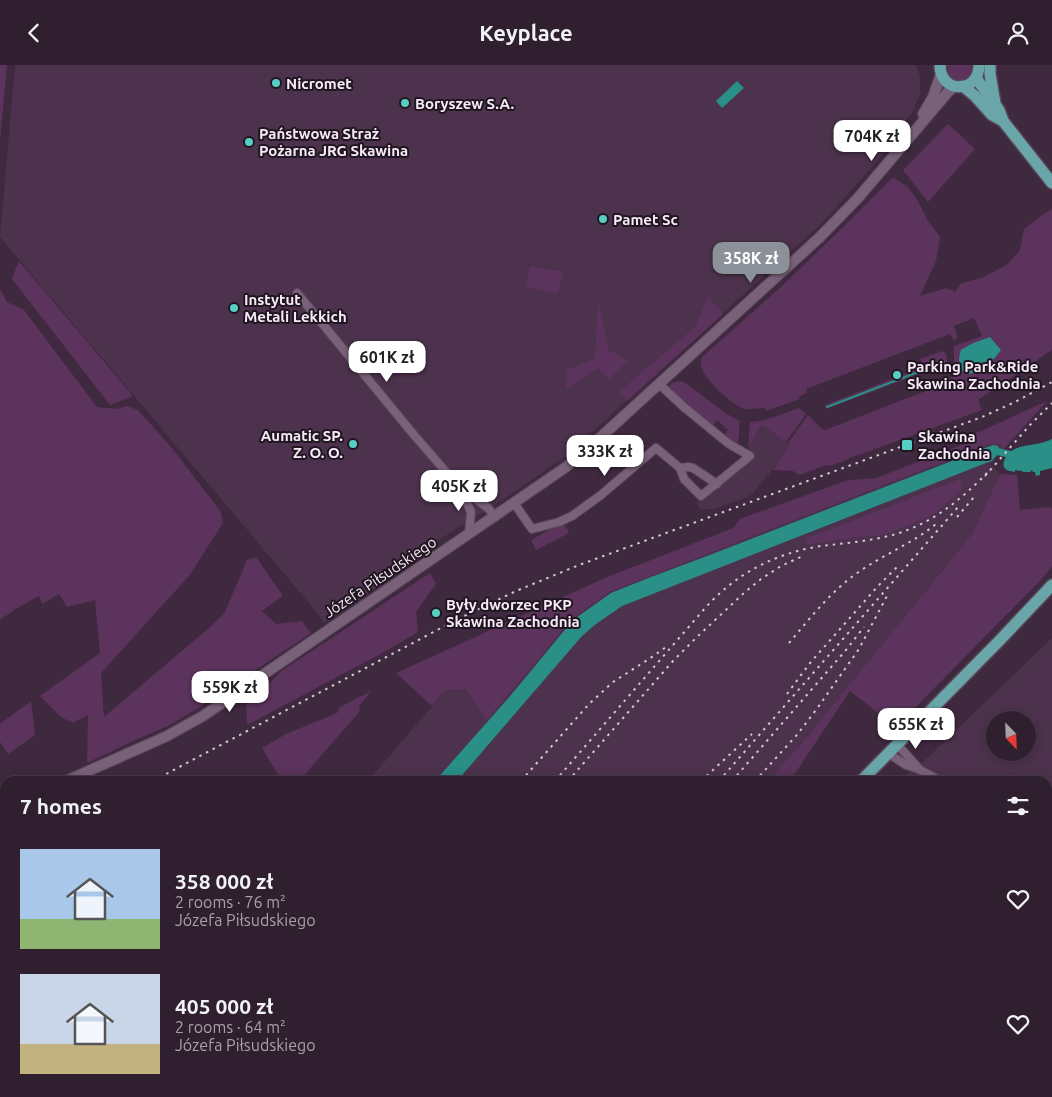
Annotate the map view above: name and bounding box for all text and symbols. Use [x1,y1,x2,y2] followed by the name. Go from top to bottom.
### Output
[20,19,48,47] icon: back
[1004,19,1032,47] icon: person
[479,20,573,45] text: Keyplace
[286,75,352,92] place label: Nicromet
[270,77,282,89] marker: Nicromet
[415,95,514,112] place label: Boryszew S.A.
[399,97,411,109] marker: Boryszew S.A.
[826,119,918,162] pin: 704K zł
[259,125,408,159] place label: Państwowa Straż Pożarna JRG Skawina
[845,127,899,145] text: 704K zł
[243,136,255,148] marker: Państwowa Straż Pożarna JRG Skawina
[613,211,678,228] place label: Pamet Sc
[597,213,609,225] marker: Pamet Sc
[705,241,797,284] pin: 358K zł
[724,249,778,267] text: 358K zł
[244,291,347,325] place label: Instytut Metali Lekkich
[228,302,240,314] marker: Instytut Metali Lekkich
[341,341,433,383] pin: 601K zł
[360,348,414,366] text: 601K zł
[907,358,1041,392] place label: Parking Park&Ride Skawina Zachodnia
[891,369,903,381] marker: Parking Park&Ride Skawina Zachodnia
[261,427,343,461] place label: Aumatic SP. Z. O. O.
[918,428,991,462] place label: Skawina Zachodnia
[559,435,651,477] pin: 333K zł
[347,438,359,450] marker: Aumatic SP. Z. O. O.
[900,438,914,452] marker: Skawina Zachodnia
[578,442,632,460] text: 333K zł
[413,469,505,512] pin: 405K zł
[432,477,486,495] text: 405K zł
[321,533,439,621] street label: Józefa Piłsudskiego
[446,596,580,630] place label: Były dworzec PKP Skawina Zachodnia
[430,607,442,619] marker: Były dworzec PKP Skawina Zachodnia
[184,671,276,713] pin: 559K zł
[203,678,257,696] text: 559K zł
[870,707,962,750] pin: 655K zł
[986,711,1036,761] north arrow
[986,711,1036,761] map controls
[889,715,943,733] text: 655K zł
[1004,792,1032,820] icon: filters
[20,794,102,818] text: 7 homes
[60,869,120,929] icon: home
[175,869,273,893] text: 358 000 zł
[1004,885,1032,913] icon: heart
[175,893,286,911] text: 2 rooms · 76 m²
[175,911,316,929] text: Józefa Piłsudskiego
[60,994,120,1054] icon: home
[175,994,273,1018] text: 405 000 zł
[1004,1010,1032,1038] icon: heart
[175,1018,286,1036] text: 2 rooms · 64 m²
[175,1036,316,1054] text: Józefa Piłsudskiego

